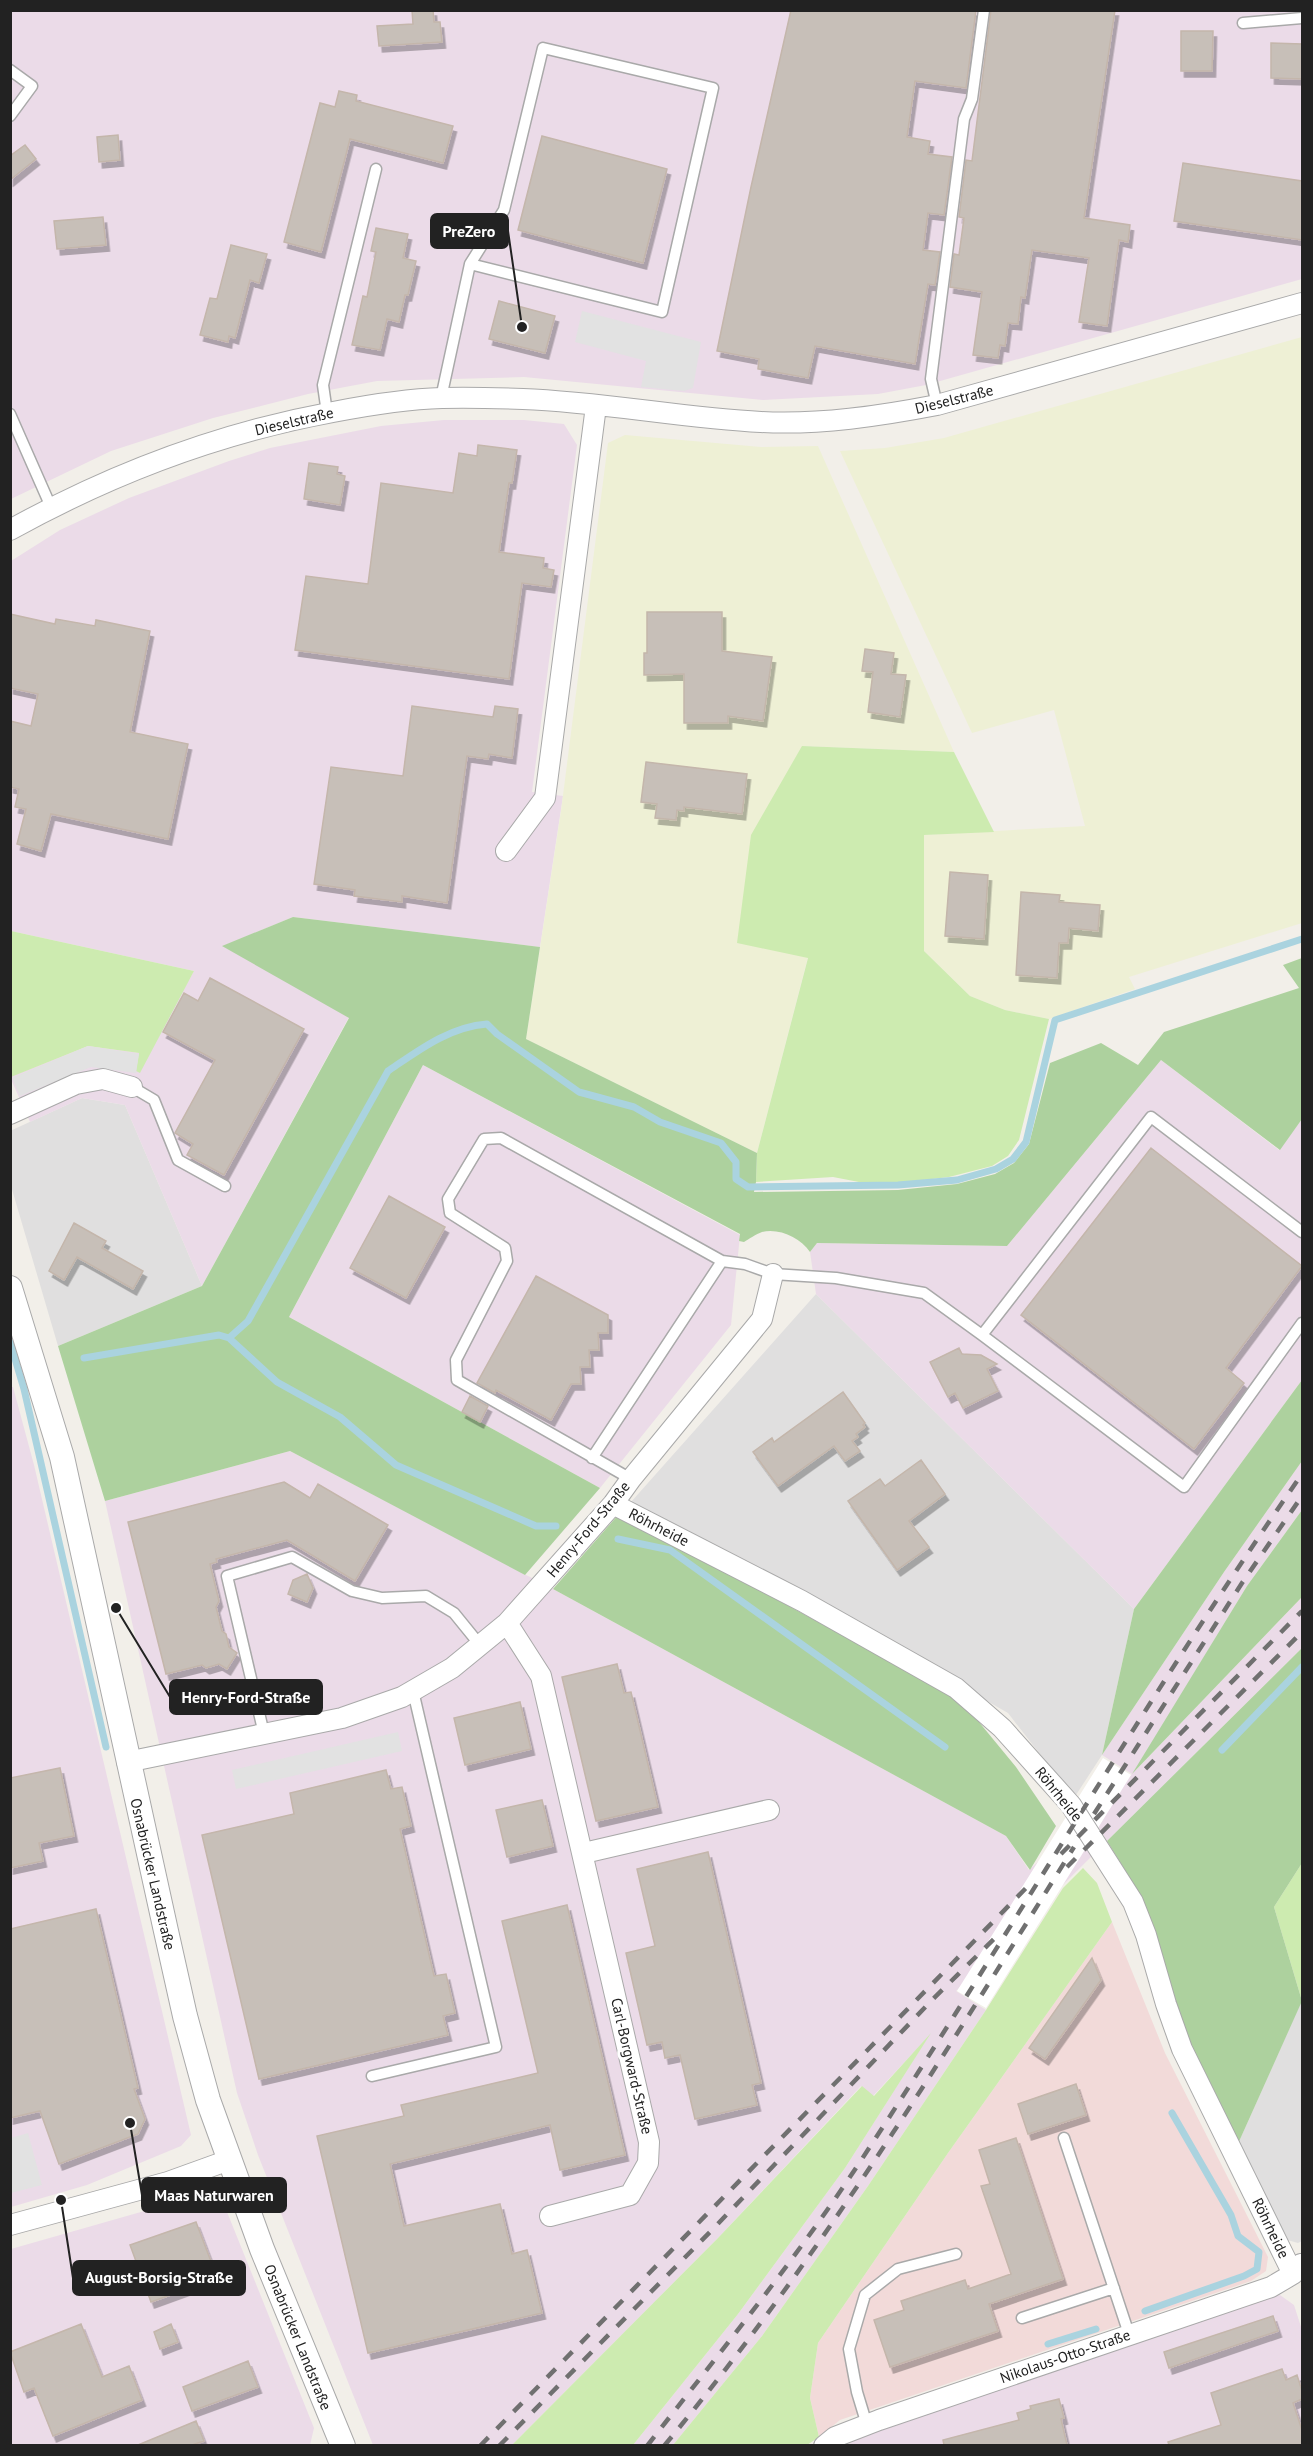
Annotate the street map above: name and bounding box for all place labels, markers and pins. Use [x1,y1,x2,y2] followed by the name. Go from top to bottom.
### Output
[431,214,508,248] callout: PreZero
[170,1680,322,1714] callout: Henry-Ford-Straße
[142,2178,286,2212] callout: Maas Naturwaren
[73,2261,245,2295] callout: August-Borsig-Straße

